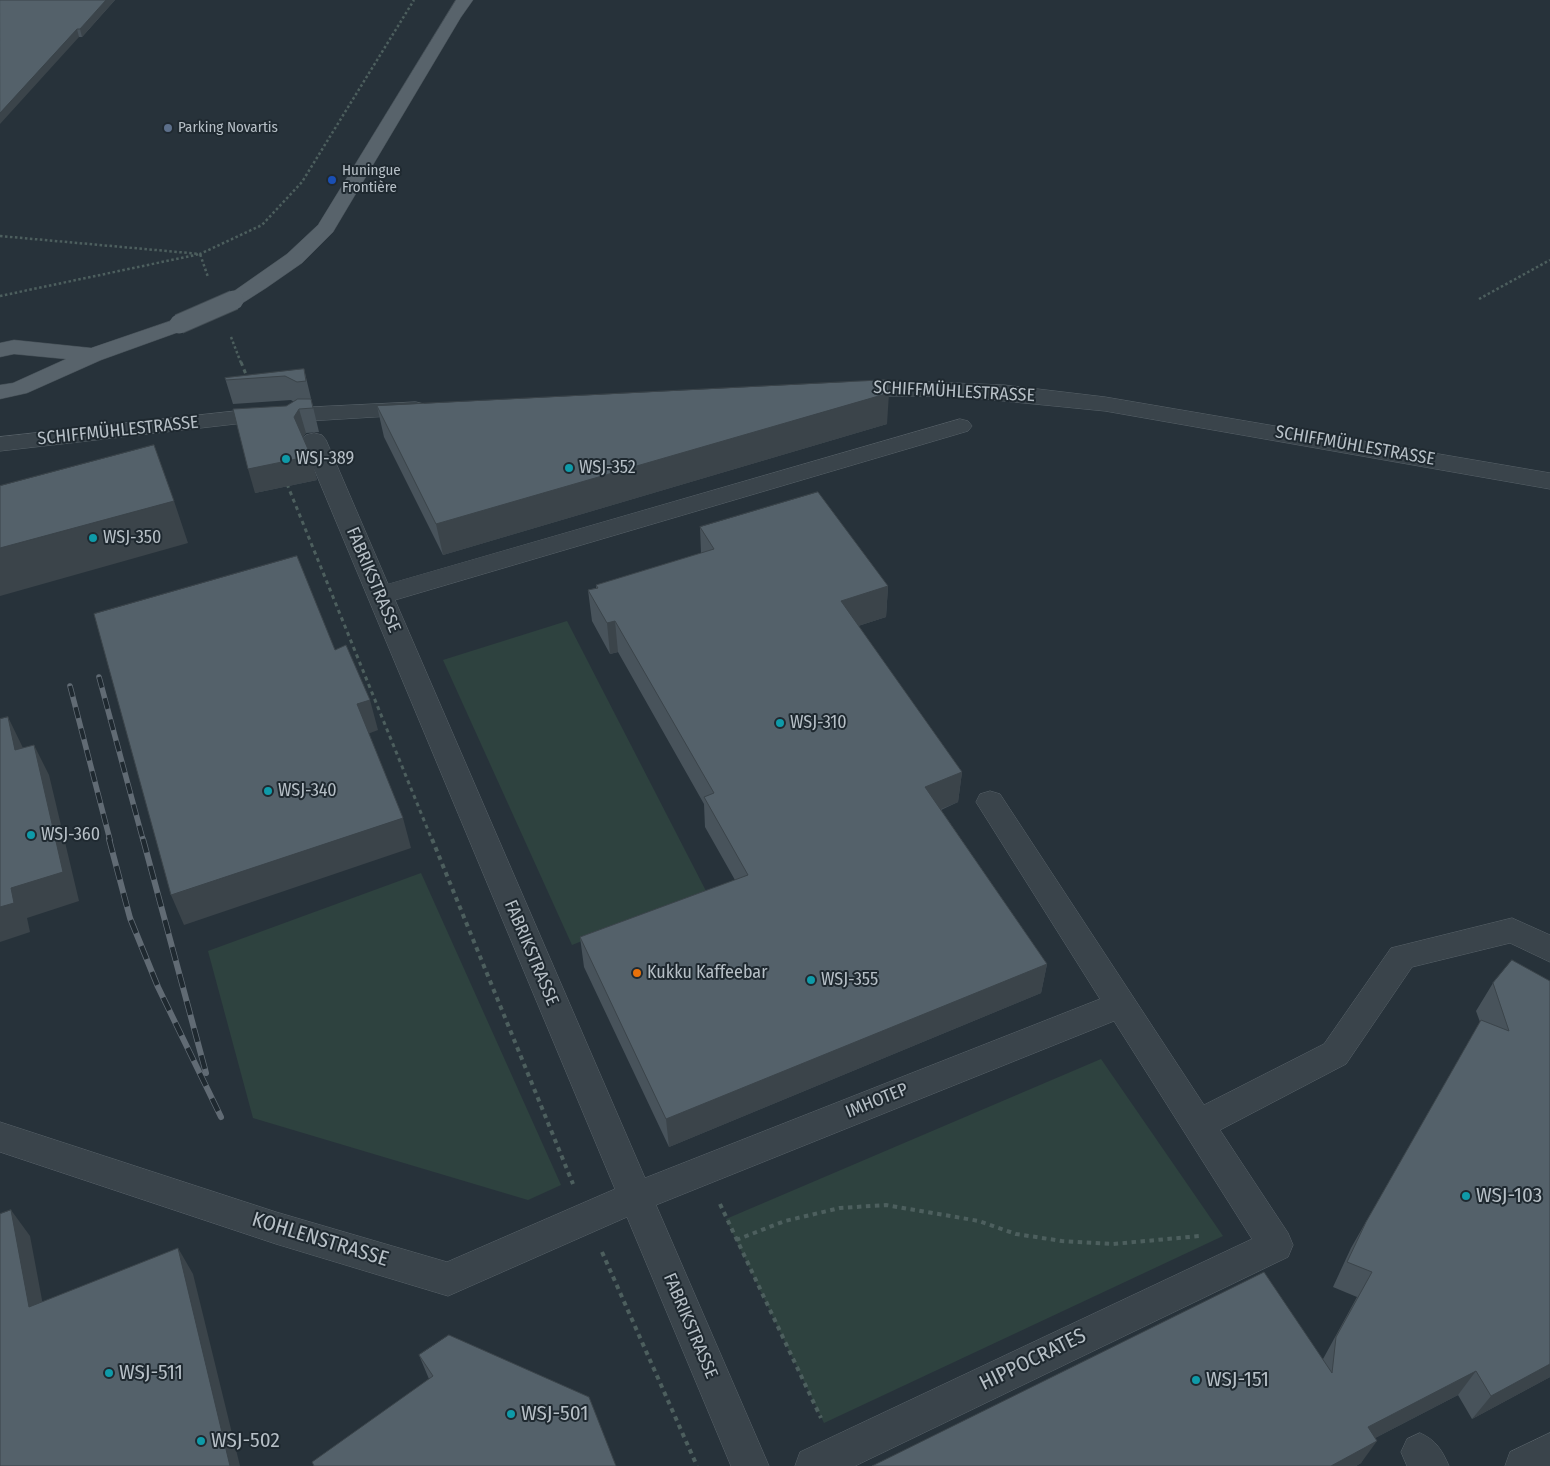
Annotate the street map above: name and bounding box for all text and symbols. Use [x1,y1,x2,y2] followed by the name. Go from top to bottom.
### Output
[178,119,278,137] place label: Parking Novartis
[162,122,174,134] marker: Parking Novartis
[342,162,401,197] place label: Huningue Frontière
[326,174,338,186] marker: Huningue Frontière
[873,377,1035,407] street label: SCHIFFMÜHLESTRASSE
[36,412,200,450] street label: SCHIFFMÜHLESTRASSE
[1273,421,1437,471] street label: SCHIFFMÜHLESTRASSE
[296,448,354,470] place label: WSJ-389
[280,453,292,465] marker: WSJ-389
[579,457,636,479] place label: WSJ-352
[563,462,575,474] marker: WSJ-352
[341,524,405,636] street label: FABRIKSTRASSE
[103,527,161,549] place label: WSJ-350
[87,532,99,544] marker: WSJ-350
[790,712,847,734] place label: WSJ-310
[774,717,786,729] marker: WSJ-310
[278,780,337,802] place label: WSJ-340
[262,785,274,797] marker: WSJ-340
[41,824,100,846] place label: WSJ-360
[25,829,37,841] marker: WSJ-360
[499,897,563,1009] street label: FABRIKSTRASSE
[647,962,767,984] place label: Kukku Kaffeebar
[631,967,643,979] marker: Kukku Kaffeebar
[821,969,878,991] place label: WSJ-355
[805,974,817,986] marker: WSJ-355
[843,1079,911,1123] street label: IMHOTEP
[1476,1183,1542,1209] place label: WSJ-103
[1460,1190,1472,1202] marker: WSJ-103
[249,1207,391,1273] street label: KOHLENSTRASSE
[658,1270,722,1382] street label: FABRIKSTRASSE
[976,1323,1090,1397] street label: HIPPOCRATES
[119,1360,183,1386] place label: WSJ-511
[103,1367,115,1379] marker: WSJ-511
[1206,1367,1269,1393] place label: WSJ-151
[1190,1374,1202,1386] marker: WSJ-151
[521,1401,588,1427] place label: WSJ-501
[505,1408,517,1420] marker: WSJ-501
[211,1428,280,1454] place label: WSJ-502
[195,1435,207,1447] marker: WSJ-502

